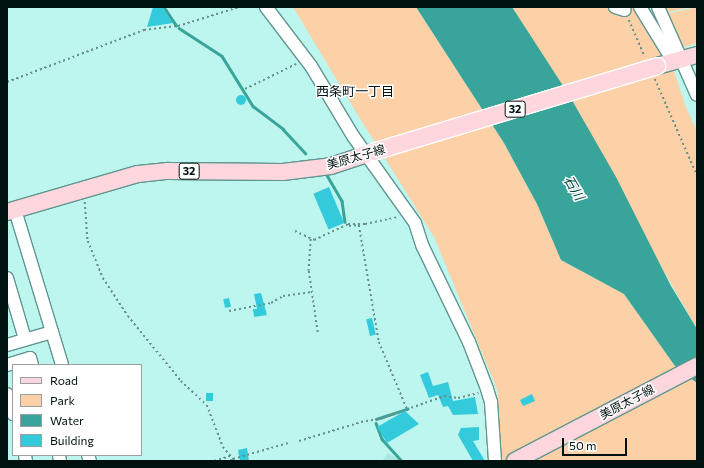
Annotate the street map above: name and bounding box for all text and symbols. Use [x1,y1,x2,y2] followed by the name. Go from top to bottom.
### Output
[316,83,394,99] district label: 西条町一丁目
[504,100,526,118] road number: 32
[325,142,387,172] street label: 美原太子線
[178,162,200,180] road number: 32
[561,173,587,203] water label: 石川
[12,364,142,456] legend
[50,373,78,387] text: Road
[597,382,657,422] street label: 美原太子線
[50,393,75,407] text: Park
[50,413,84,427] text: Water
[564,430,629,456] scale bar
[50,433,94,447] text: Building
[569,438,597,452] text: 50 m

